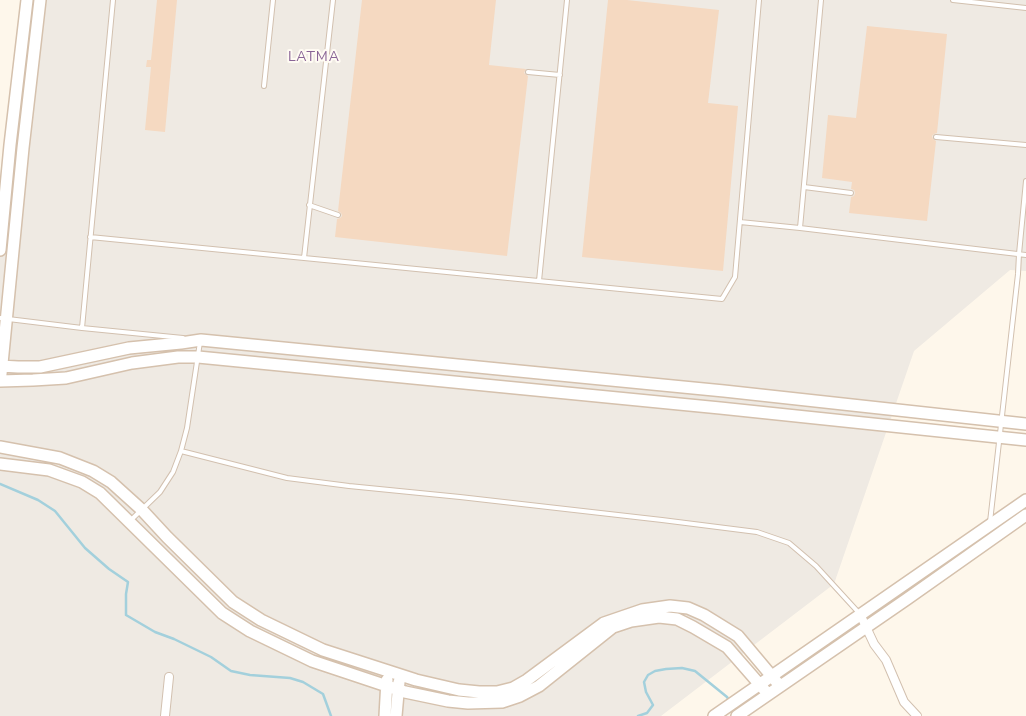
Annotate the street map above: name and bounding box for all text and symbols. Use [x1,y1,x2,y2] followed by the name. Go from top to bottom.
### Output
[287,50,341,66] district label: LATMA

